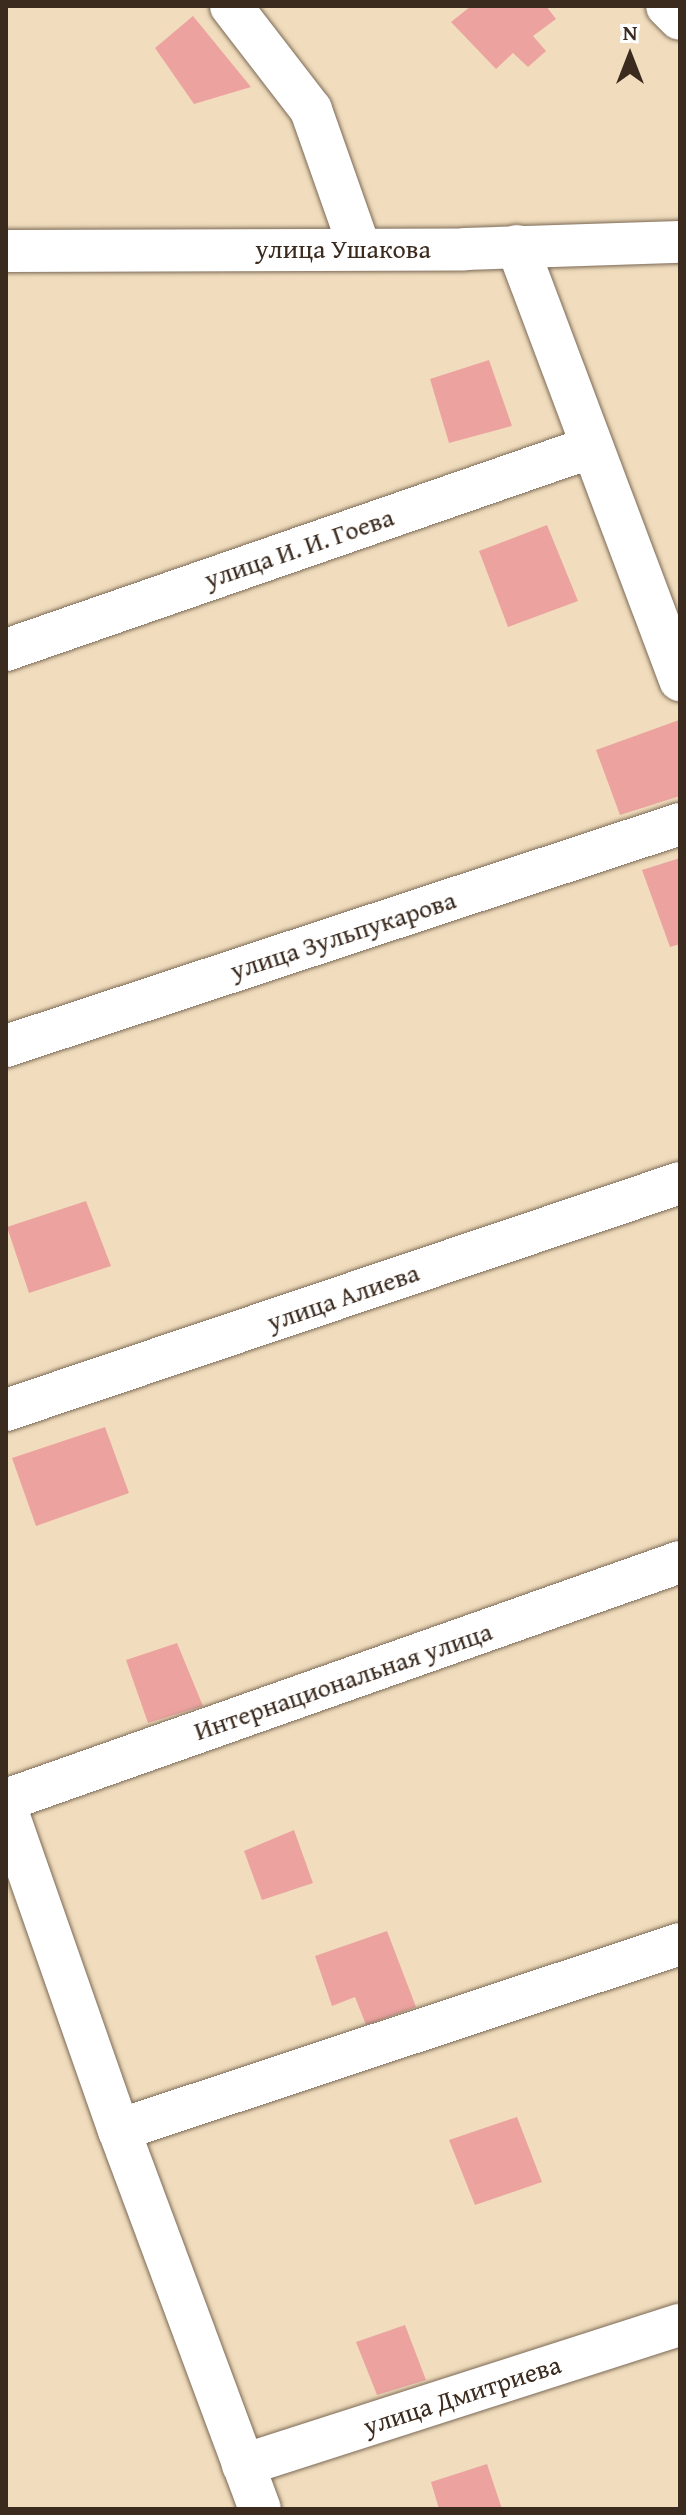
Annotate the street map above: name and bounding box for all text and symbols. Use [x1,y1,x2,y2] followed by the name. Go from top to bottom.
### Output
[590,16,670,96] north arrow
[623,16,637,48] text: N
[255,233,431,265] street label: улица Ушакова
[200,501,398,595] street label: улица И. И. Гоева
[226,884,460,986] street label: улица Зульпукарова
[263,1256,423,1338] street label: улица Алиева
[190,1615,496,1747] street label: Интернациональная улица
[359,2348,565,2442] street label: улица Дмитриева

